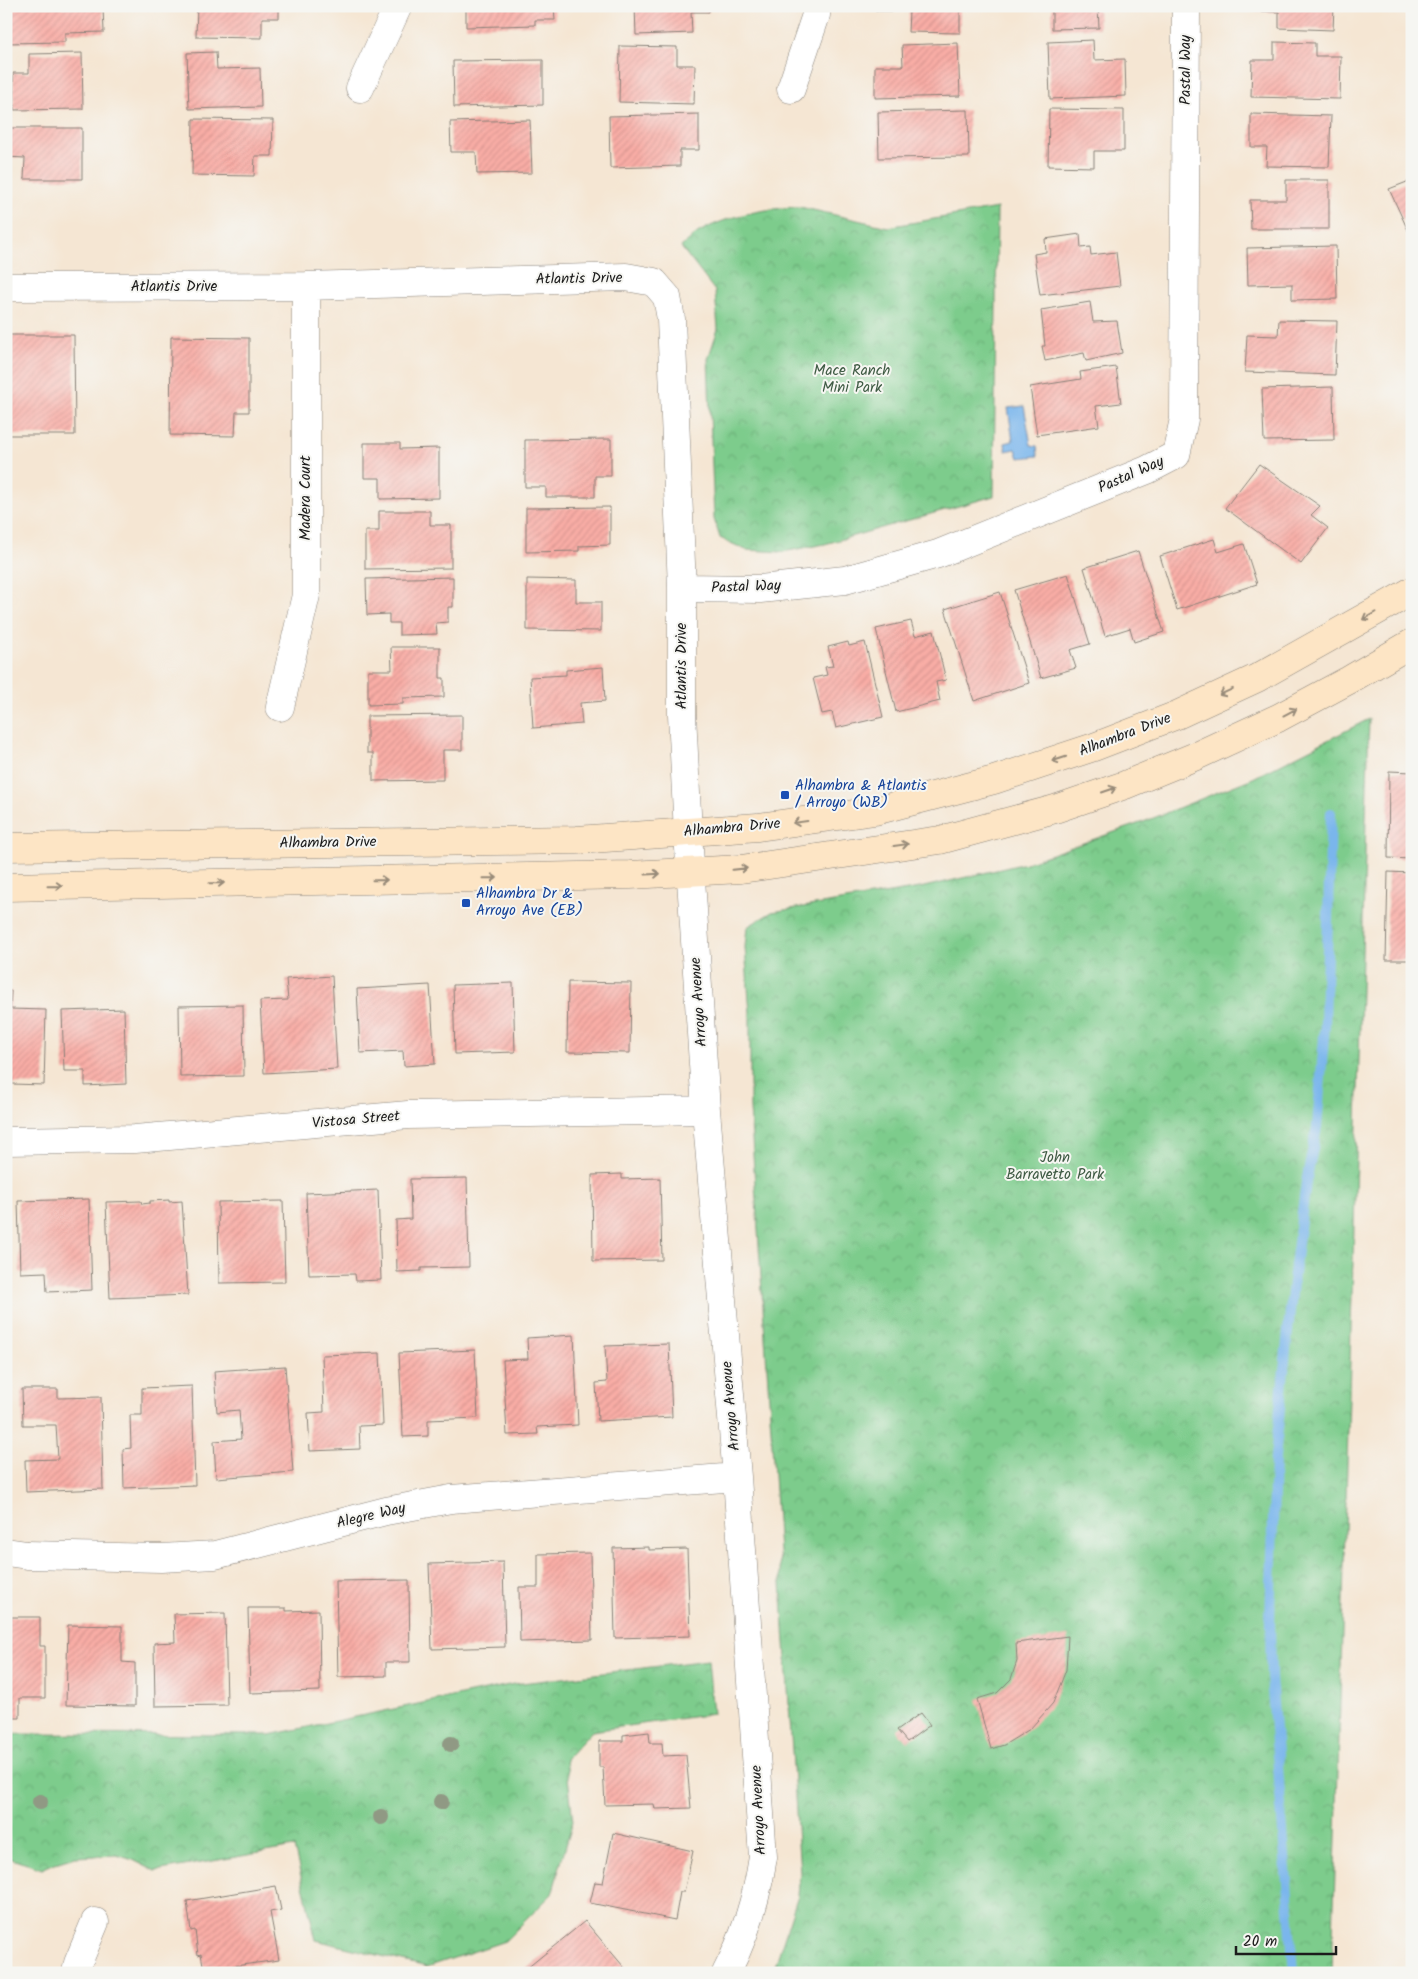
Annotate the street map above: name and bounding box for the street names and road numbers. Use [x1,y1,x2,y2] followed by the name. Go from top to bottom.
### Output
[1174,34,1198,105] street label: Pastal Way
[535,266,623,292] street label: Atlantis Drive
[131,275,218,299] street label: Atlantis Drive
[1094,449,1169,500] street label: Pastal Way
[294,455,318,540] street label: Madera Court
[711,574,782,600] street label: Pastal Way
[670,622,694,709] street label: Atlantis Drive
[1075,706,1175,764] street label: Alhambra Drive
[683,812,782,844] street label: Alhambra Drive
[279,830,377,856] street label: Alhambra Drive
[684,956,714,1048] street label: Arroyo Avenue
[311,1104,401,1136] street label: Vistosa Street
[715,1360,747,1452] street label: Arroyo Avenue
[334,1496,409,1536] street label: Alegre Way
[745,1764,773,1855] street label: Arroyo Avenue

